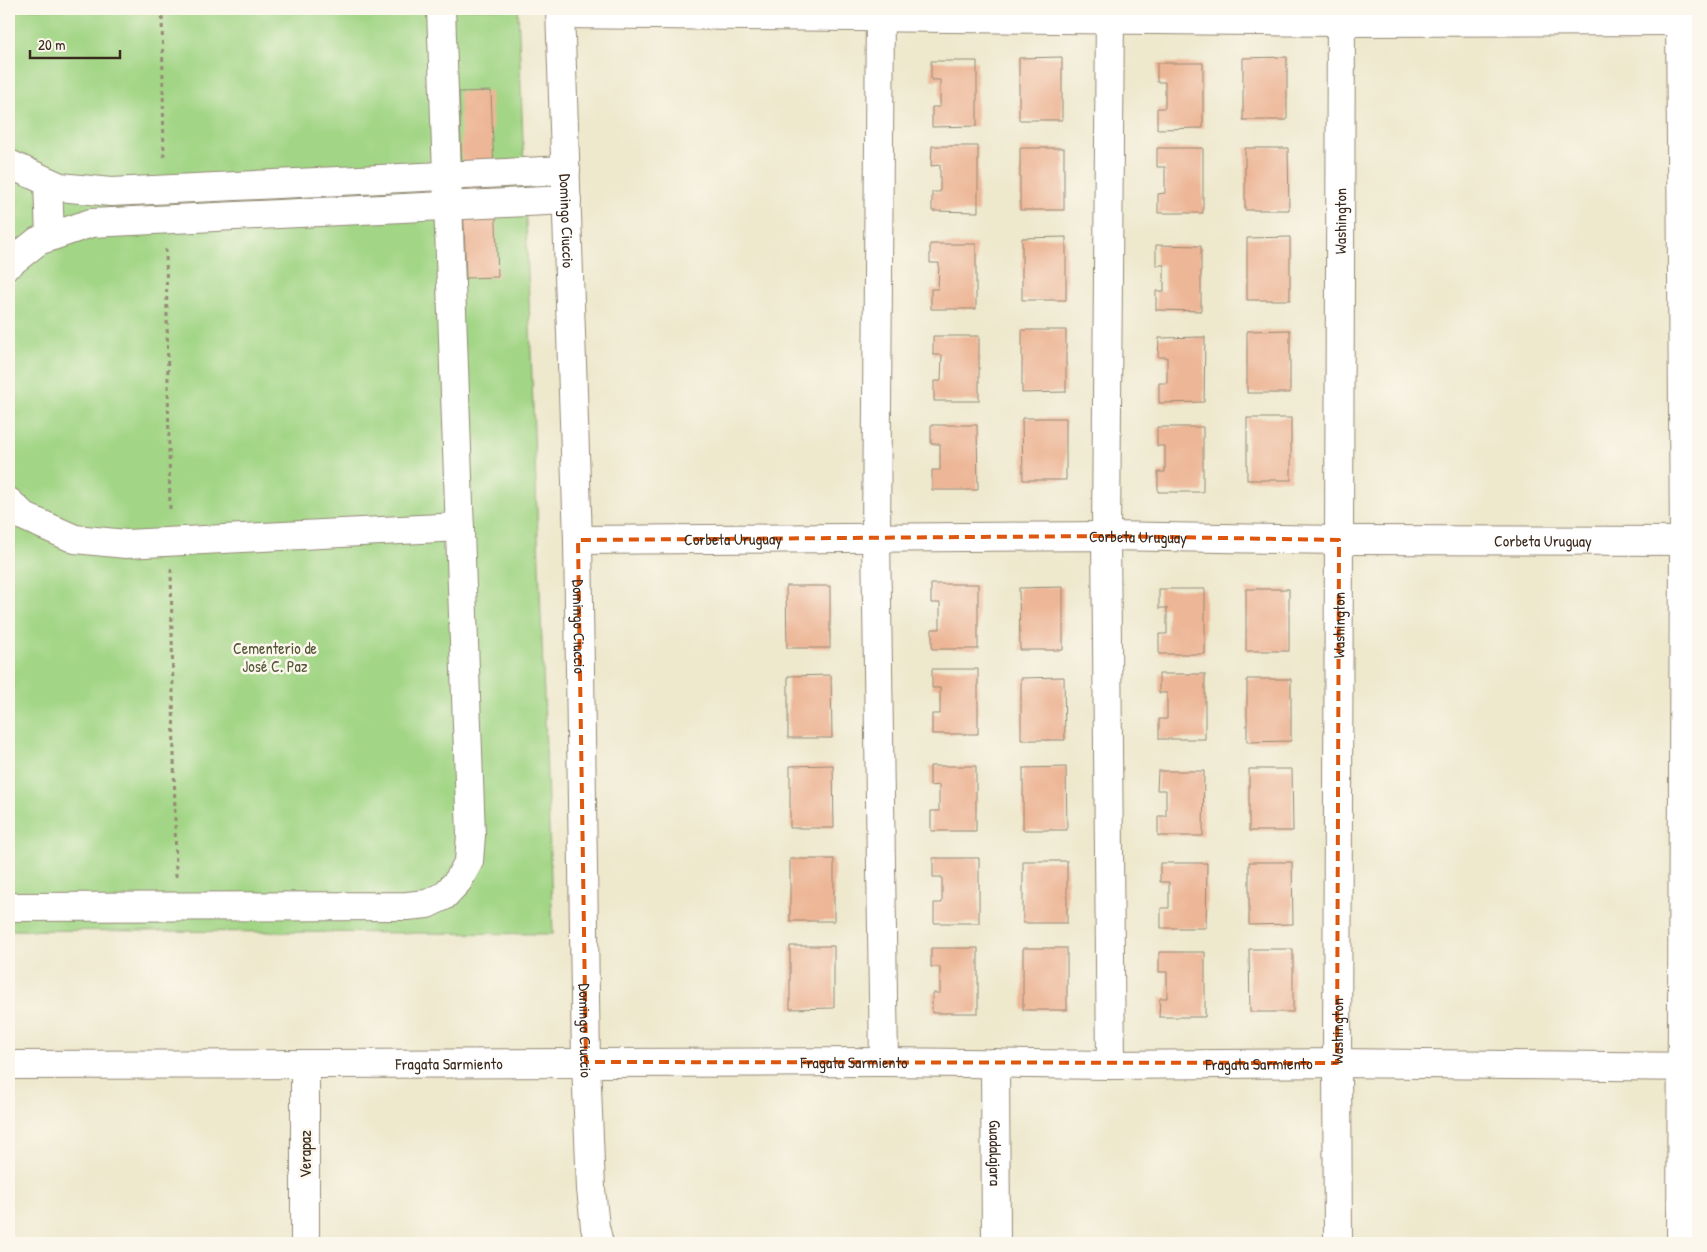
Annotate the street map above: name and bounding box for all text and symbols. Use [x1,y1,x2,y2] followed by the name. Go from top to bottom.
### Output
[30,28,120,60] scale bar
[38,34,65,55] text: 20 m
[555,173,580,269] street label: Domingo Ciuccio
[1329,188,1351,254] street label: Washington
[1089,525,1187,548] street label: Corbeta Uruguay
[684,527,782,550] street label: Corbeta Uruguay
[1494,529,1592,552] street label: Corbeta Uruguay
[568,579,591,675] street label: Domingo Ciuccio
[1328,592,1350,658] street label: Washington
[233,637,318,677] park label: Cementerio de José C. Paz
[574,983,598,1079] street label: Domingo Ciuccio
[1326,998,1348,1064] street label: Washington
[799,1051,908,1073] street label: Fragata Sarmiento
[394,1052,503,1075] street label: Fragata Sarmiento
[1204,1052,1313,1075] street label: Fragata Sarmiento
[984,1120,1007,1186] street label: Guadalajara
[294,1130,316,1178] street label: Verapaz

